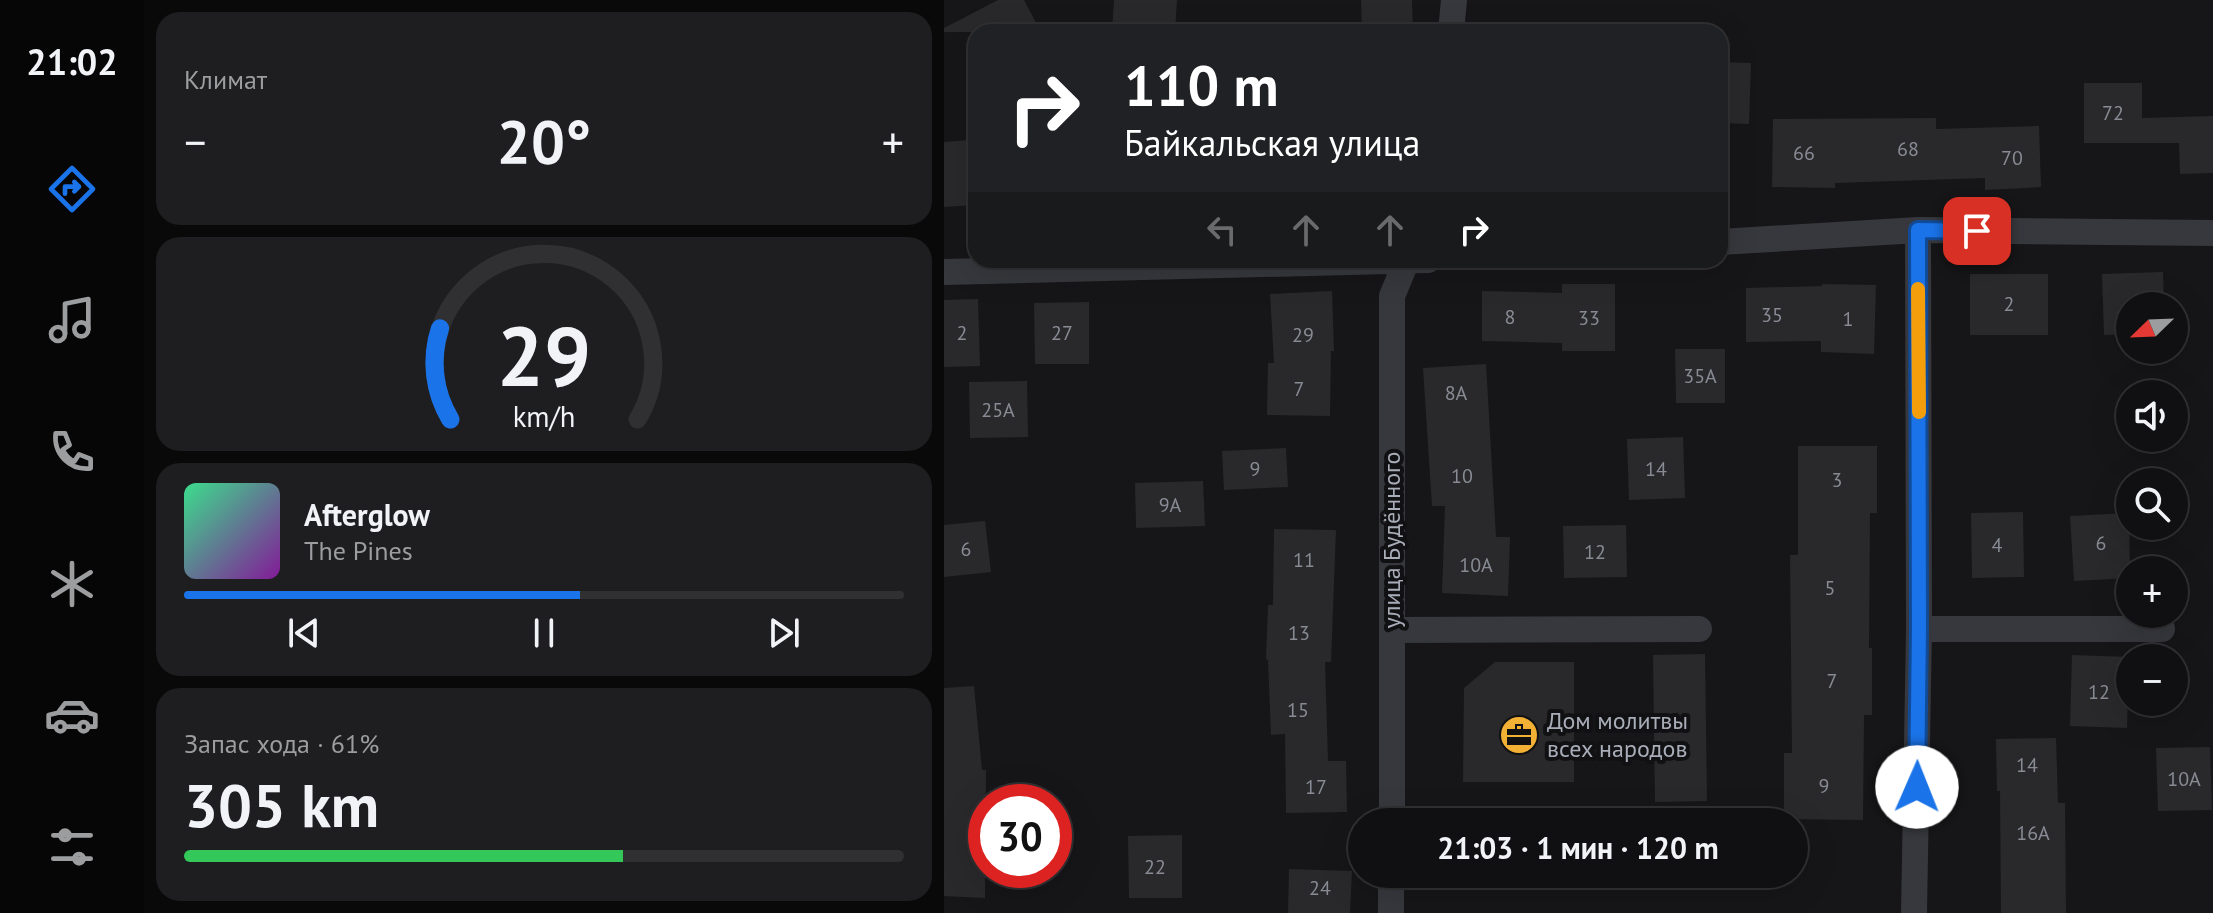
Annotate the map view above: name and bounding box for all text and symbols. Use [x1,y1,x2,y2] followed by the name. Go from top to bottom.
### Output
[26,38,118,85] text: 21:02
[1124,49,1279,121] text: 110 m
[992,56,1096,160] icon: right
[184,63,267,96] text: Климат
[2102,100,2124,126] house number: 72
[497,102,591,180] text: 20°
[184,113,206,170] text: −
[882,113,904,170] text: +
[1124,119,1420,166] text: Байкальская улица
[1897,136,1919,162] house number: 68
[1793,140,1815,166] house number: 66
[2001,145,2023,171] house number: 70
[44,161,100,217] icon: directions
[1943,197,2011,265] pin
[1200,208,1244,252] icon: left
[1284,208,1328,252] icon: ahead
[1368,208,1412,252] icon: ahead
[1452,208,1496,252] icon: right
[1955,209,1999,253] icon: arrive
[2004,291,2014,317] house number: 2
[44,292,100,348] icon: music
[2116,292,2188,364] north arrow
[2116,292,2188,716] map controls
[497,300,591,408] text: 29
[1761,302,1783,328] house number: 35
[1505,304,1515,330] house number: 8
[1578,305,1600,331] house number: 33
[1843,306,1853,332] house number: 1
[957,320,967,346] house number: 2
[1051,320,1073,346] house number: 27
[1292,322,1314,348] house number: 29
[1683,363,1717,389] house number: 35А
[1294,376,1304,402] house number: 7
[1445,380,1468,406] house number: 8А
[2116,380,2188,452] button: sound
[981,397,1015,423] house number: 25А
[513,398,575,435] text: km/h
[44,424,100,480] icon: phone
[1376,452,1407,628] street label: улица Будённого
[1250,456,1260,482] house number: 9
[1645,456,1667,482] house number: 14
[1451,463,1473,489] house number: 10
[1832,467,1842,493] house number: 3
[2116,468,2188,540] button: search
[1159,492,1182,518] house number: 9А
[304,495,430,534] text: Afterglow
[2096,530,2106,556] house number: 6
[1992,532,2003,558] house number: 4
[304,534,413,567] text: The Pines
[961,536,971,562] house number: 6
[1584,539,1606,565] house number: 12
[1293,547,1315,573] house number: 11
[1459,552,1493,578] house number: 10А
[44,556,100,612] icon: climate
[2116,556,2188,628] button: +
[1825,575,1835,601] house number: 5
[282,611,326,655] icon: previous
[522,611,566,655] icon: pause
[762,611,806,655] icon: next
[1288,620,1310,646] house number: 13
[2116,644,2188,716] button: −
[1827,668,1837,694] house number: 7
[2088,679,2110,705] house number: 12
[44,687,100,743] icon: car
[1287,697,1309,723] house number: 15
[1547,705,1688,764] place label: Дом молитвы всех народов
[1498,714,1540,756] office icon: Дом молитвы всех народов
[184,727,379,760] text: Запас хода · 61%
[1875,745,1959,829] position arrow
[2016,752,2038,778] house number: 14
[184,766,379,844] text: 305 km
[2167,766,2201,792] house number: 10А
[1819,773,1829,799] house number: 9
[1305,774,1327,800] house number: 17
[968,784,1072,888] speed limit sign: 30
[44,819,100,875] icon: filters
[2016,820,2050,846] house number: 16А
[1437,828,1719,867] text: 21:03 · 1 мин · 120 m
[1144,854,1166,880] house number: 22
[1309,875,1331,901] house number: 24

